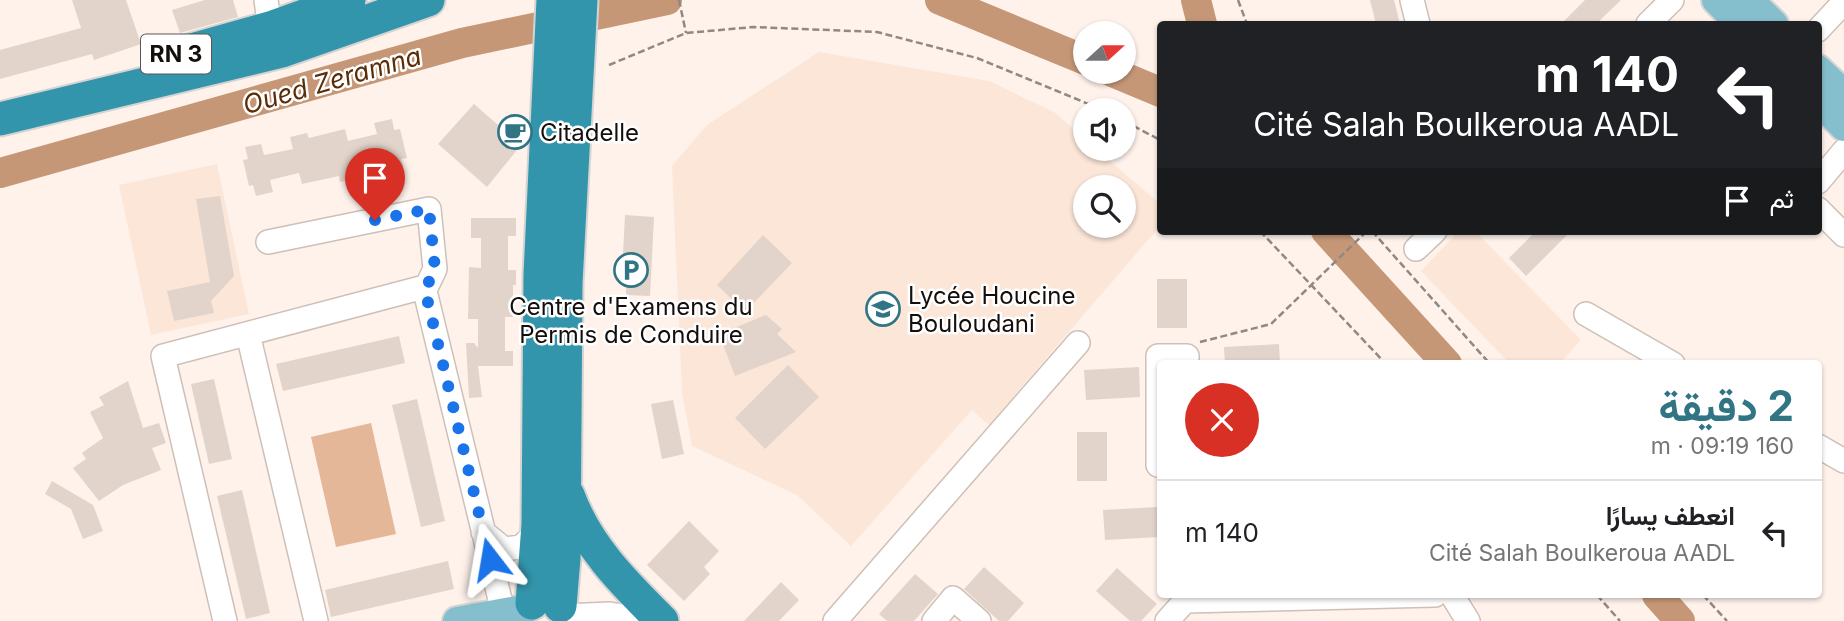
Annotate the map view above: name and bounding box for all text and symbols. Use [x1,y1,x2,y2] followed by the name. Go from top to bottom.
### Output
[1073,21,1136,84] north arrow
[1073,21,1136,238] map controls
[141,34,211,74] road number: RN 3
[239,40,425,120] water label: Oued Zeramna
[1535,45,1679,104] text: 140 m
[1703,49,1794,140] icon: left
[1073,98,1136,161] button: sound
[1253,105,1679,144] text: Cité Salah Boulkeroua AADL
[496,113,534,151] cafe icon: Citadelle
[540,118,639,147] place label: Citadelle
[345,148,405,220] pin
[356,159,394,197] icon: arrive
[1073,175,1136,238] button: search
[1718,182,1756,220] icon: arrive
[1770,183,1794,214] text: ثم
[612,251,650,289] parking icon: Centre d'Examens du Permis de Conduire
[908,281,1076,338] place label: Lycée Houcine Bouloudani
[864,290,902,328] school or university icon: Lycée Houcine Bouloudani
[509,292,753,349] place label: Centre d'Examens du Permis de Conduire
[1659,380,1794,431] text: 2 دقيقة
[1185,383,1259,457] button: close
[1651,432,1794,460] text: 160 m · 09:19
[1606,500,1735,531] text: انعطف يسارًا
[1756,514,1794,552] icon: left
[1185,517,1259,548] text: 140 m
[453,522,527,596] position arrow
[1429,539,1735,567] text: Cité Salah Boulkeroua AADL

